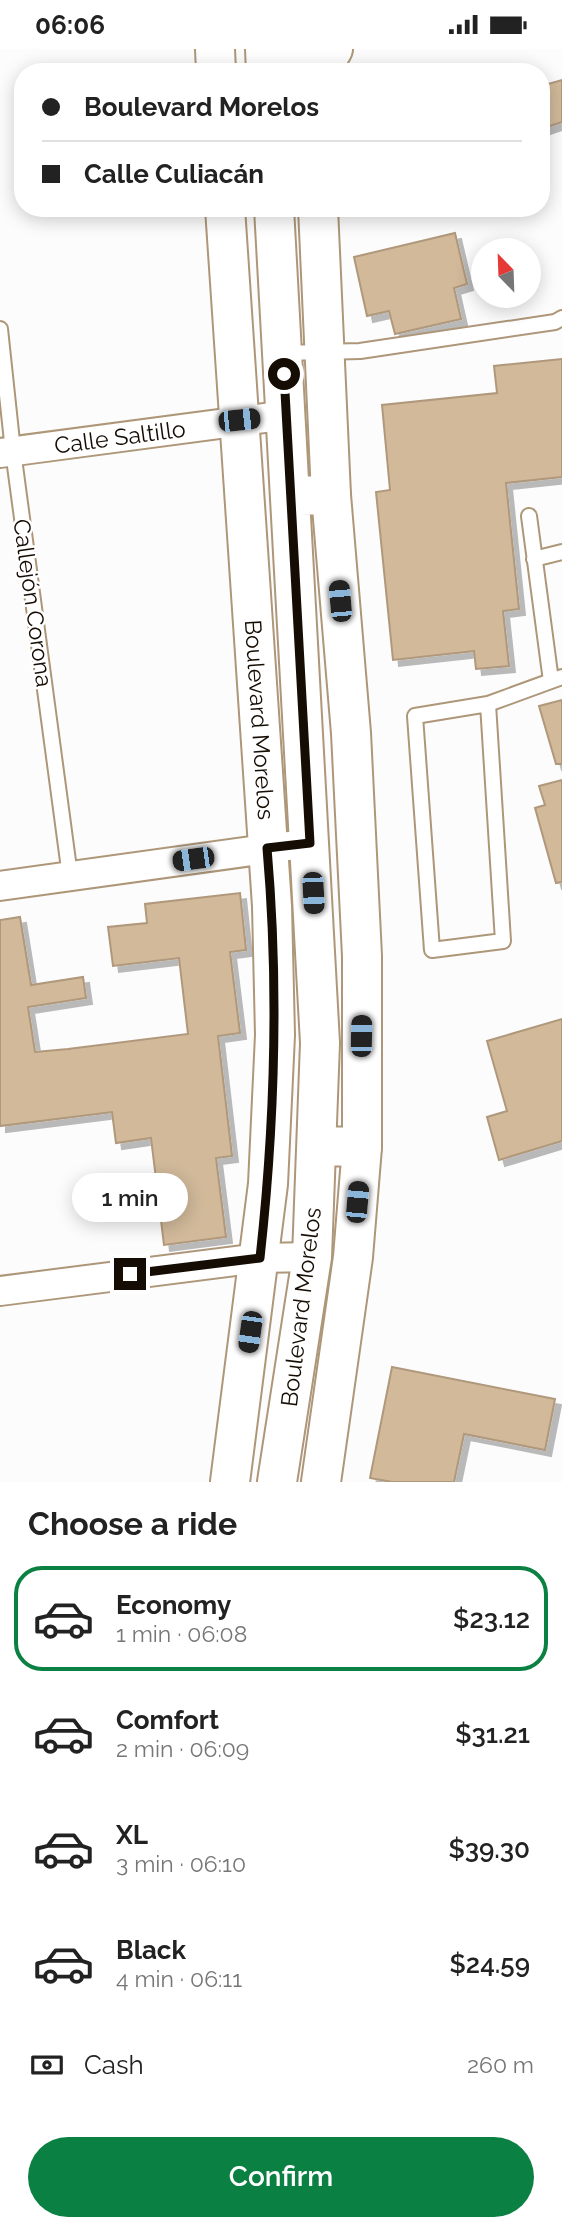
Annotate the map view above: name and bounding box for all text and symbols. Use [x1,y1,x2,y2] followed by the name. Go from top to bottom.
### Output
[35,10,105,40] text: 06:06
[84,92,319,122] text: Boulevard Morelos
[84,159,264,189] text: Calle Culiacán
[471,238,541,308] north arrow
[471,238,541,308] map controls
[268,358,300,390] route start
[218,407,261,433] car
[53,415,187,459] street label: Calle Saltillo
[8,517,59,689] street label: Callejón Corona
[328,579,353,623] car
[240,619,280,821] street label: Boulevard Morelos
[171,846,216,872] car
[302,871,325,915] car
[351,1015,372,1057] car
[72,1173,188,1221] callout: 1 min
[345,1180,370,1224] car
[101,1184,159,1211] text: 1 min
[275,1206,326,1408] street label: Boulevard Morelos
[114,1258,146,1290] route end
[237,1310,264,1354] car
[28,1505,237,1542] text: Choose a ride
[32,1587,95,1650] icon: car
[116,1590,231,1620] text: Economy
[453,1604,530,1634] text: $23.12
[116,1620,247,1647] text: 1 min · 06:08
[32,1702,95,1765] icon: car
[116,1705,219,1735] text: Comfort
[455,1719,530,1749] text: $31.21
[116,1735,249,1762] text: 2 min · 06:09
[32,1817,95,1880] icon: car
[116,1820,148,1850] text: XL
[448,1834,530,1864] text: $39.30
[116,1850,246,1877] text: 3 min · 06:10
[32,1932,95,1995] icon: car
[116,1935,186,1965] text: Black
[450,1949,530,1979] text: $24.59
[116,1965,242,1992] text: 4 min · 06:11
[28,2046,66,2084] icon: cash
[84,2050,144,2080] text: Cash
[467,2051,534,2078] text: 260 m
[28,2137,534,2217] button: Confirm

